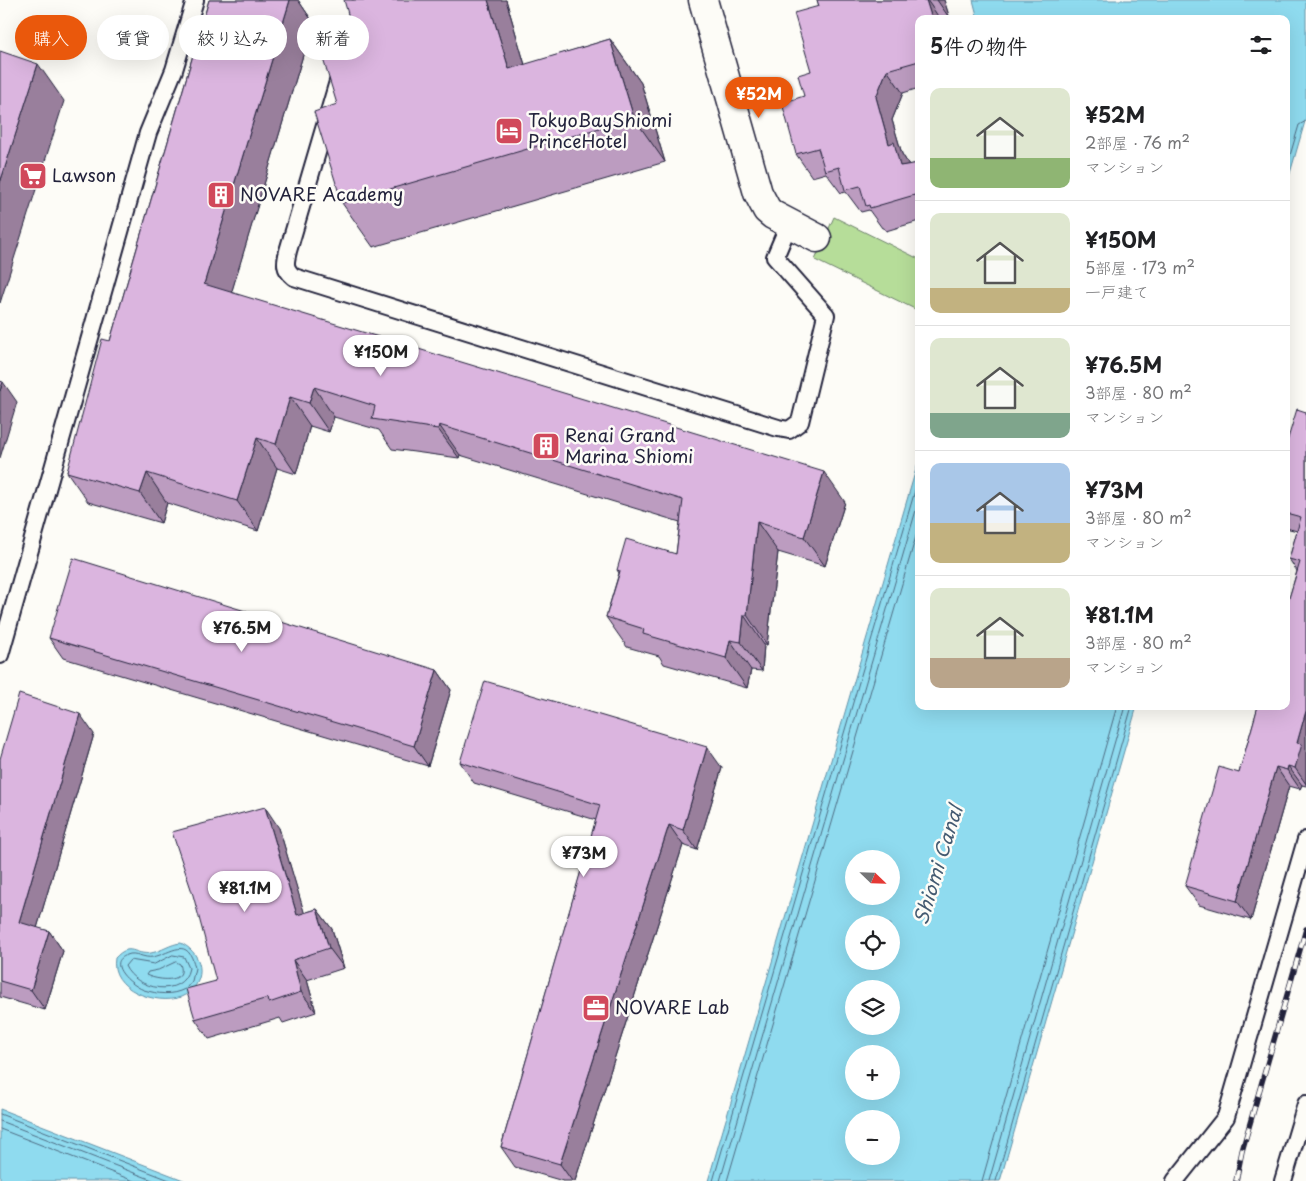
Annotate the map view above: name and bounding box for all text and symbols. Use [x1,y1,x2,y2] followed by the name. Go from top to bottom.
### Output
[15,15,87,60] chip: 購入
[97,15,169,60] chip: 賃貸
[179,15,287,60] chip: 絞り込み
[297,15,369,60] chip: 新着
[930,29,1027,61] text: 5件の物件
[1247,31,1275,59] icon: filters
[729,76,789,119] pin: ¥52M
[736,81,782,105] text: ¥52M
[1085,98,1145,130] text: ¥52M
[528,106,672,154] place label: TokyoBayShiomi PrinceHotel
[970,108,1030,168] icon: home
[494,116,524,146] hotel icon: TokyoBayShiomi PrinceHotel
[1085,130,1190,154] text: 2部屋 · 76 m²
[1085,154,1164,178] text: マンション
[18,161,48,191] supermarket icon: Lawson
[52,161,116,188] place label: Lawson
[206,180,236,210] building icon: NOVARE Academy
[240,180,403,207] place label: NOVARE Academy
[1085,223,1157,255] text: ¥150M
[970,233,1030,293] icon: home
[1085,255,1195,279] text: 5部屋 · 173 m²
[1085,279,1149,303] text: 一戸建て
[346,334,416,377] pin: ¥150M
[354,339,408,363] text: ¥150M
[1085,348,1162,380] text: ¥76.5M
[970,358,1030,418] icon: home
[1085,380,1192,404] text: 3部屋 · 80 m²
[1085,404,1164,428] text: マンション
[565,421,693,469] place label: Renai Grand Marina Shiomi
[531,431,561,461] building icon: Renai Grand Marina Shiomi
[1085,473,1144,505] text: ¥73M
[970,483,1030,543] icon: home
[1085,505,1192,529] text: 3部屋 · 80 m²
[1085,529,1164,553] text: マンション
[1085,598,1154,630] text: ¥81.1M
[970,608,1030,668] icon: home
[201,610,283,653] pin: ¥76.5M
[213,615,271,639] text: ¥76.5M
[1085,630,1192,654] text: 3部屋 · 80 m²
[1085,654,1164,678] text: マンション
[906,799,969,928] water label: Shiomi Canal
[554,836,614,878] pin: ¥73M
[562,840,606,864] text: ¥73M
[845,850,900,905] north arrow
[845,850,900,1165] map controls
[204,870,286,913] pin: ¥81.1M
[219,875,271,899] text: ¥81.1M
[845,915,900,970] button: locate
[845,980,900,1035] button: layers
[581,993,611,1023] office icon: NOVARE Lab
[615,993,729,1020] place label: NOVARE Lab
[845,1045,900,1100] button: +
[845,1110,900,1165] button: −

